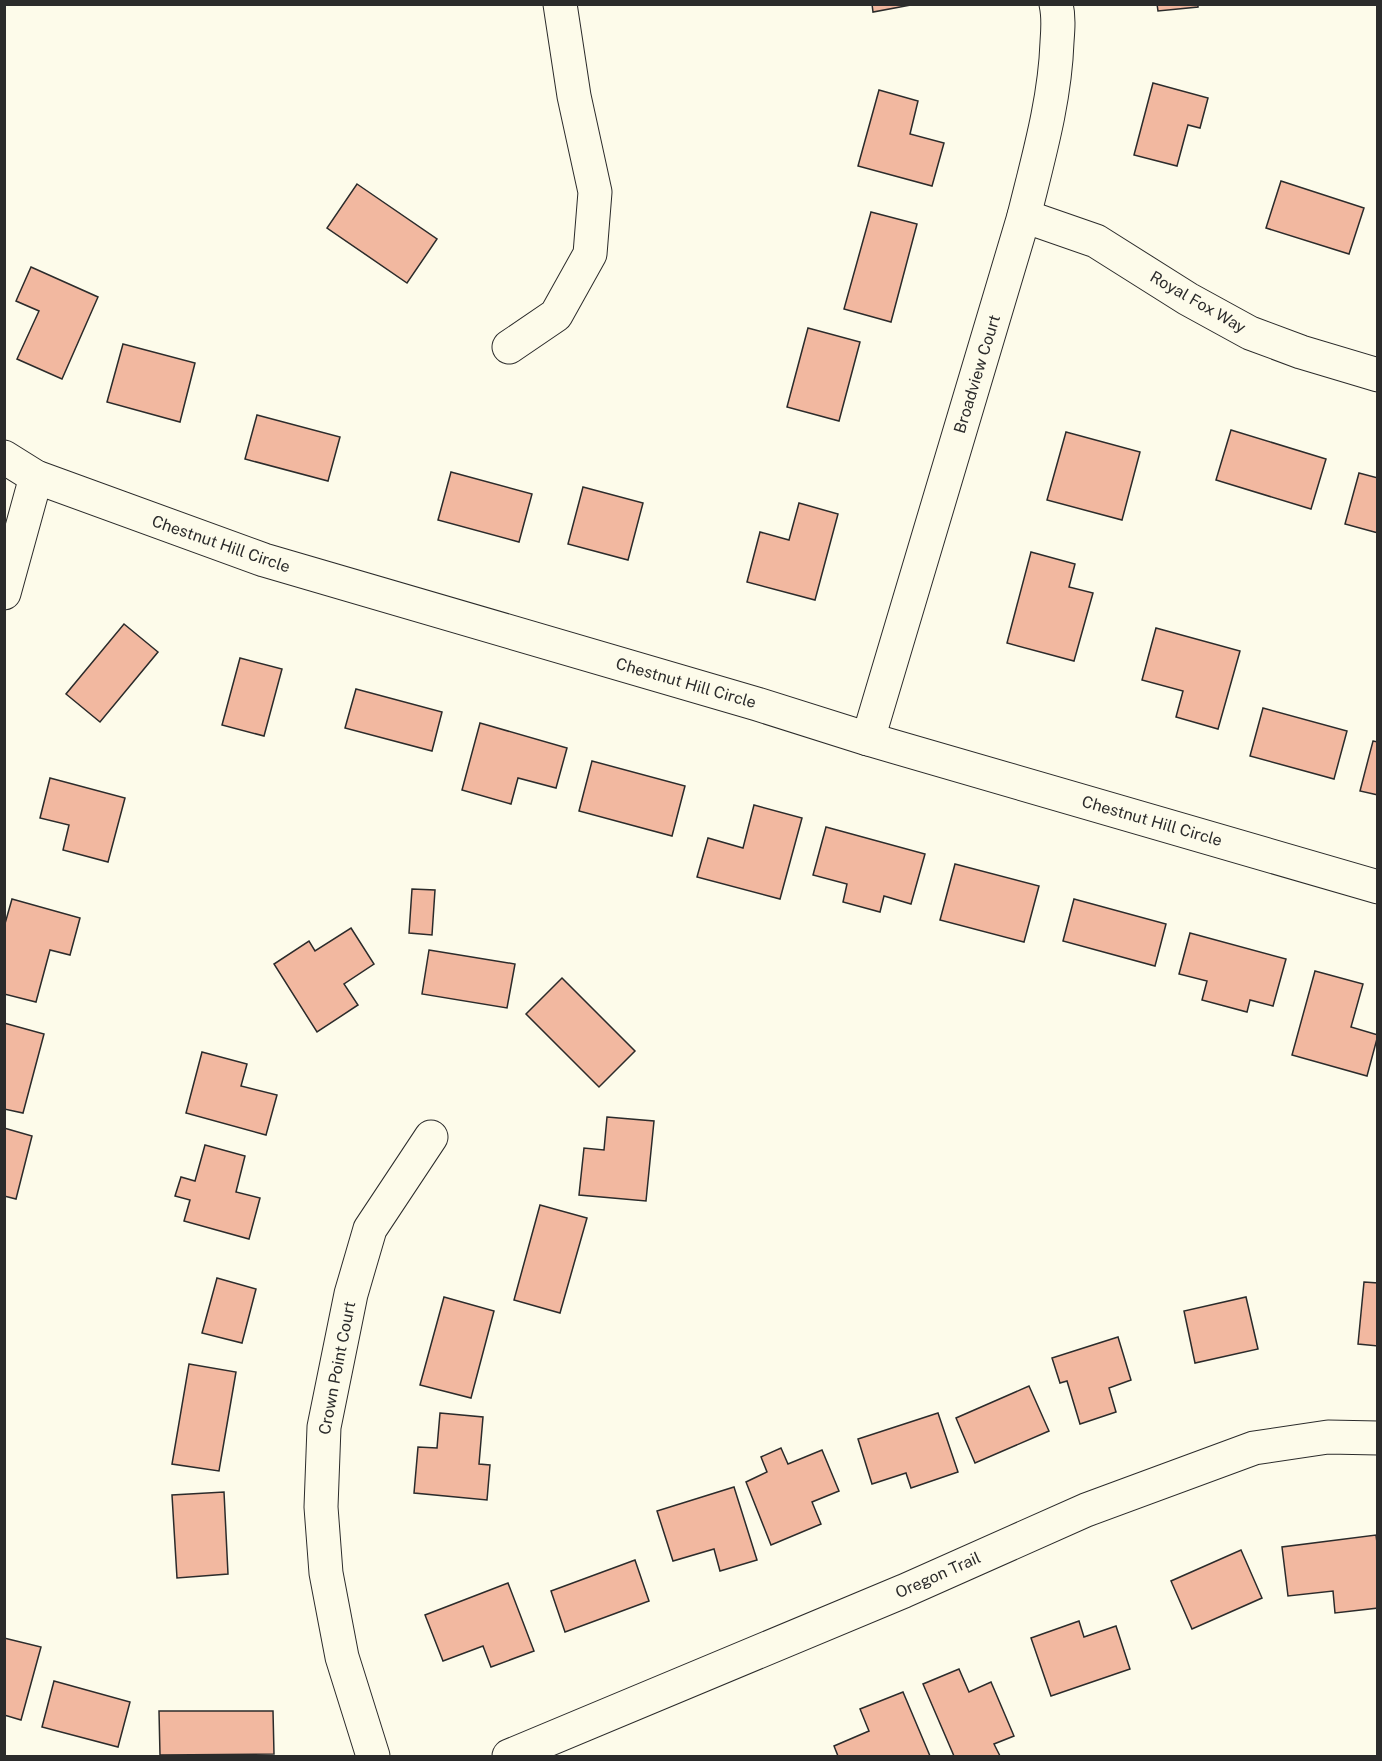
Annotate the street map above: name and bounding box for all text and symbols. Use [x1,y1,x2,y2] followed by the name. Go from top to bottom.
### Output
[1147,267,1250,337] street label: Royal Fox Way
[950,312,1004,436] street label: Broadview Court
[149,511,293,577] street label: Chestnut Hill Circle
[614,654,758,712] street label: Chestnut Hill Circle
[1080,792,1224,850] street label: Chestnut Hill Circle
[315,1300,359,1436] street label: Crown Point Court
[892,1548,984,1602] street label: Oregon Trail

